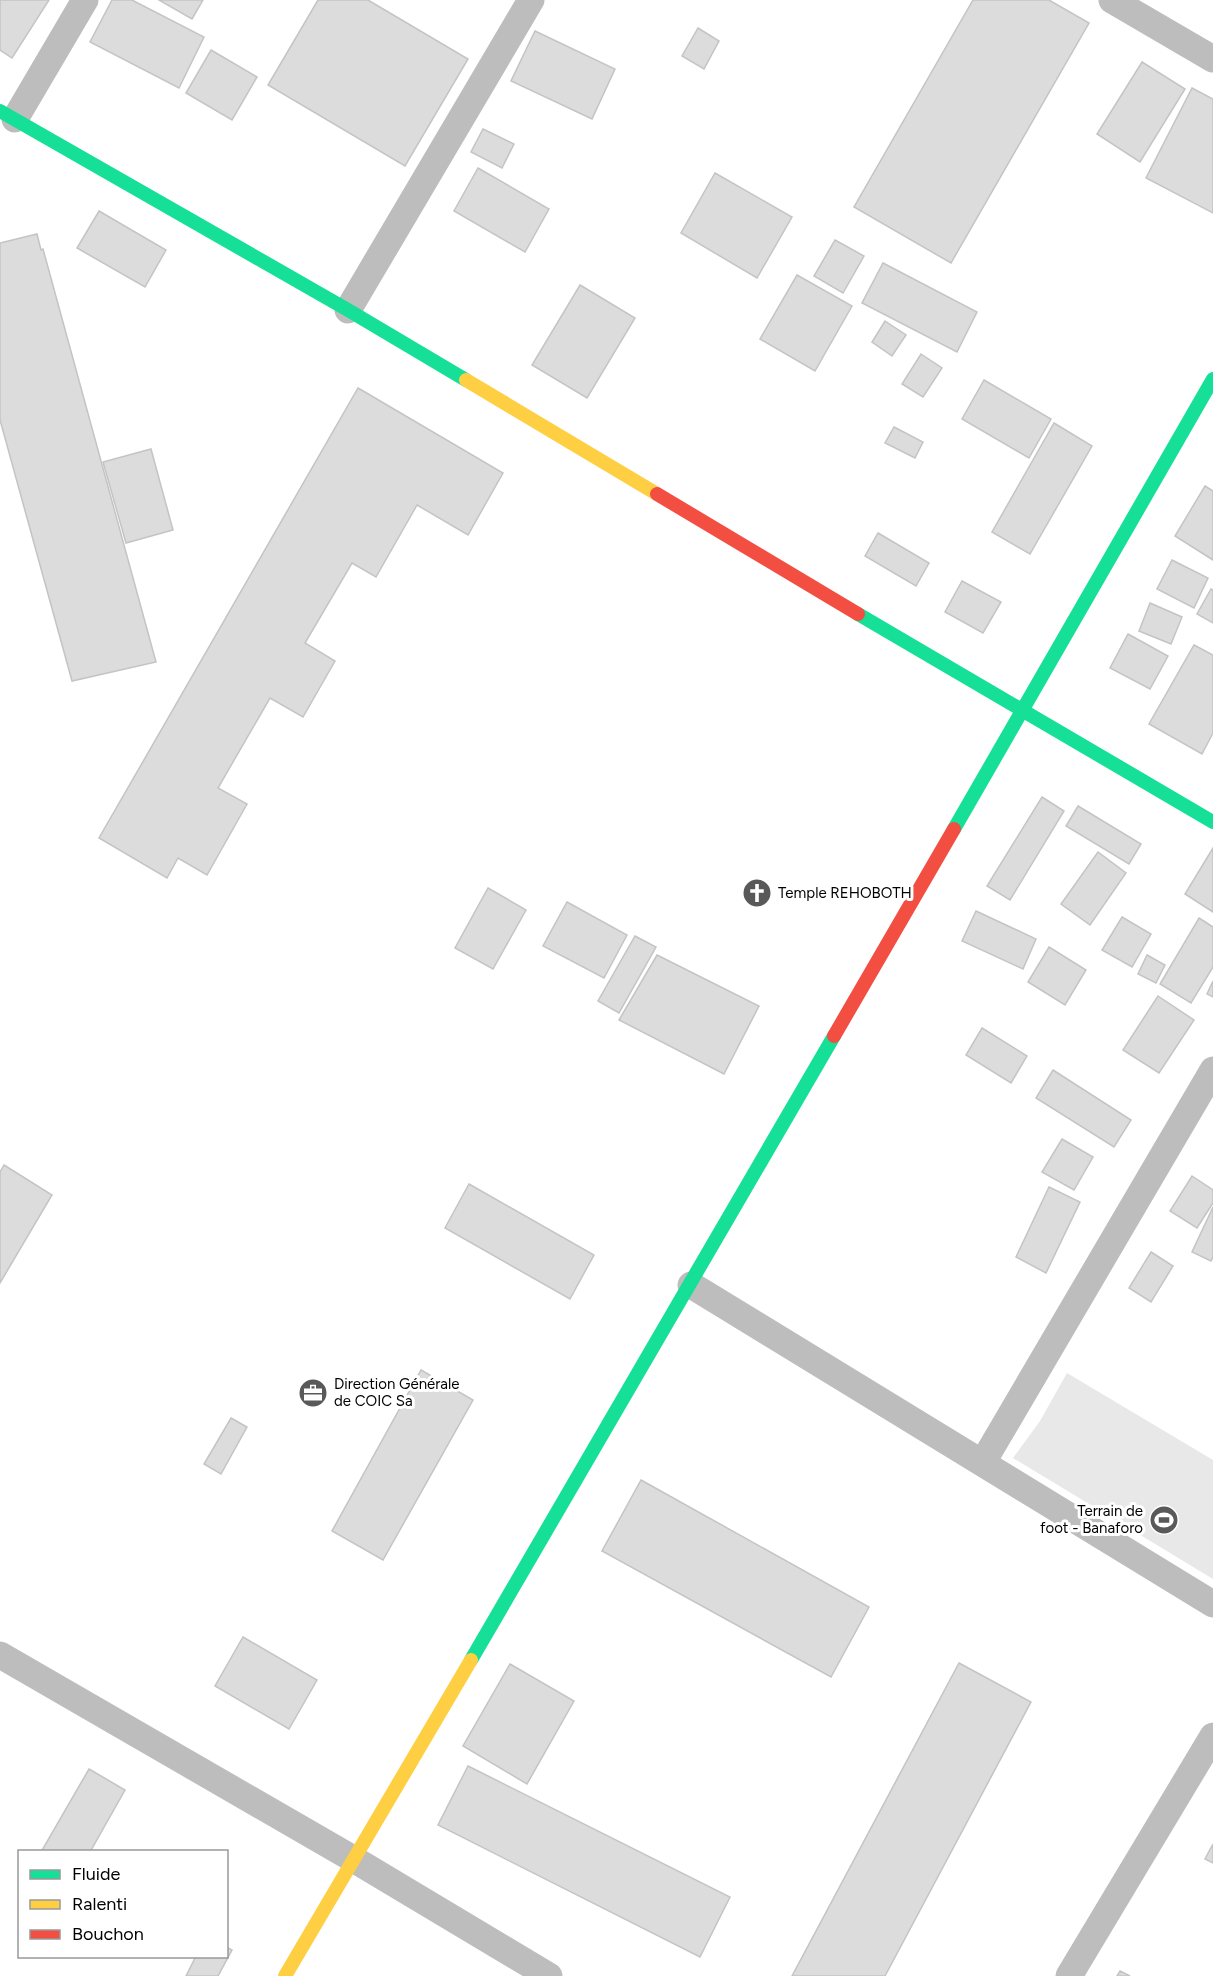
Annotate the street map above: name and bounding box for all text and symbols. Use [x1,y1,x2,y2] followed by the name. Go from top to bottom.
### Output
[741,877,773,909] church icon: Temple REHOBOTH
[778,884,912,902] place label: Temple REHOBOTH
[334,1375,460,1410] place label: Direction Générale de COIC Sa
[297,1377,329,1409] office icon: Direction Générale de COIC Sa
[1040,1502,1143,1537] place label: Terrain de foot - Banaforo
[1148,1504,1180,1536] sports icon: Terrain de foot - Banaforo
[18,1850,228,1958] legend
[72,1863,121,1885] text: Fluide
[72,1893,127,1915] text: Ralenti
[72,1923,144,1945] text: Bouchon

